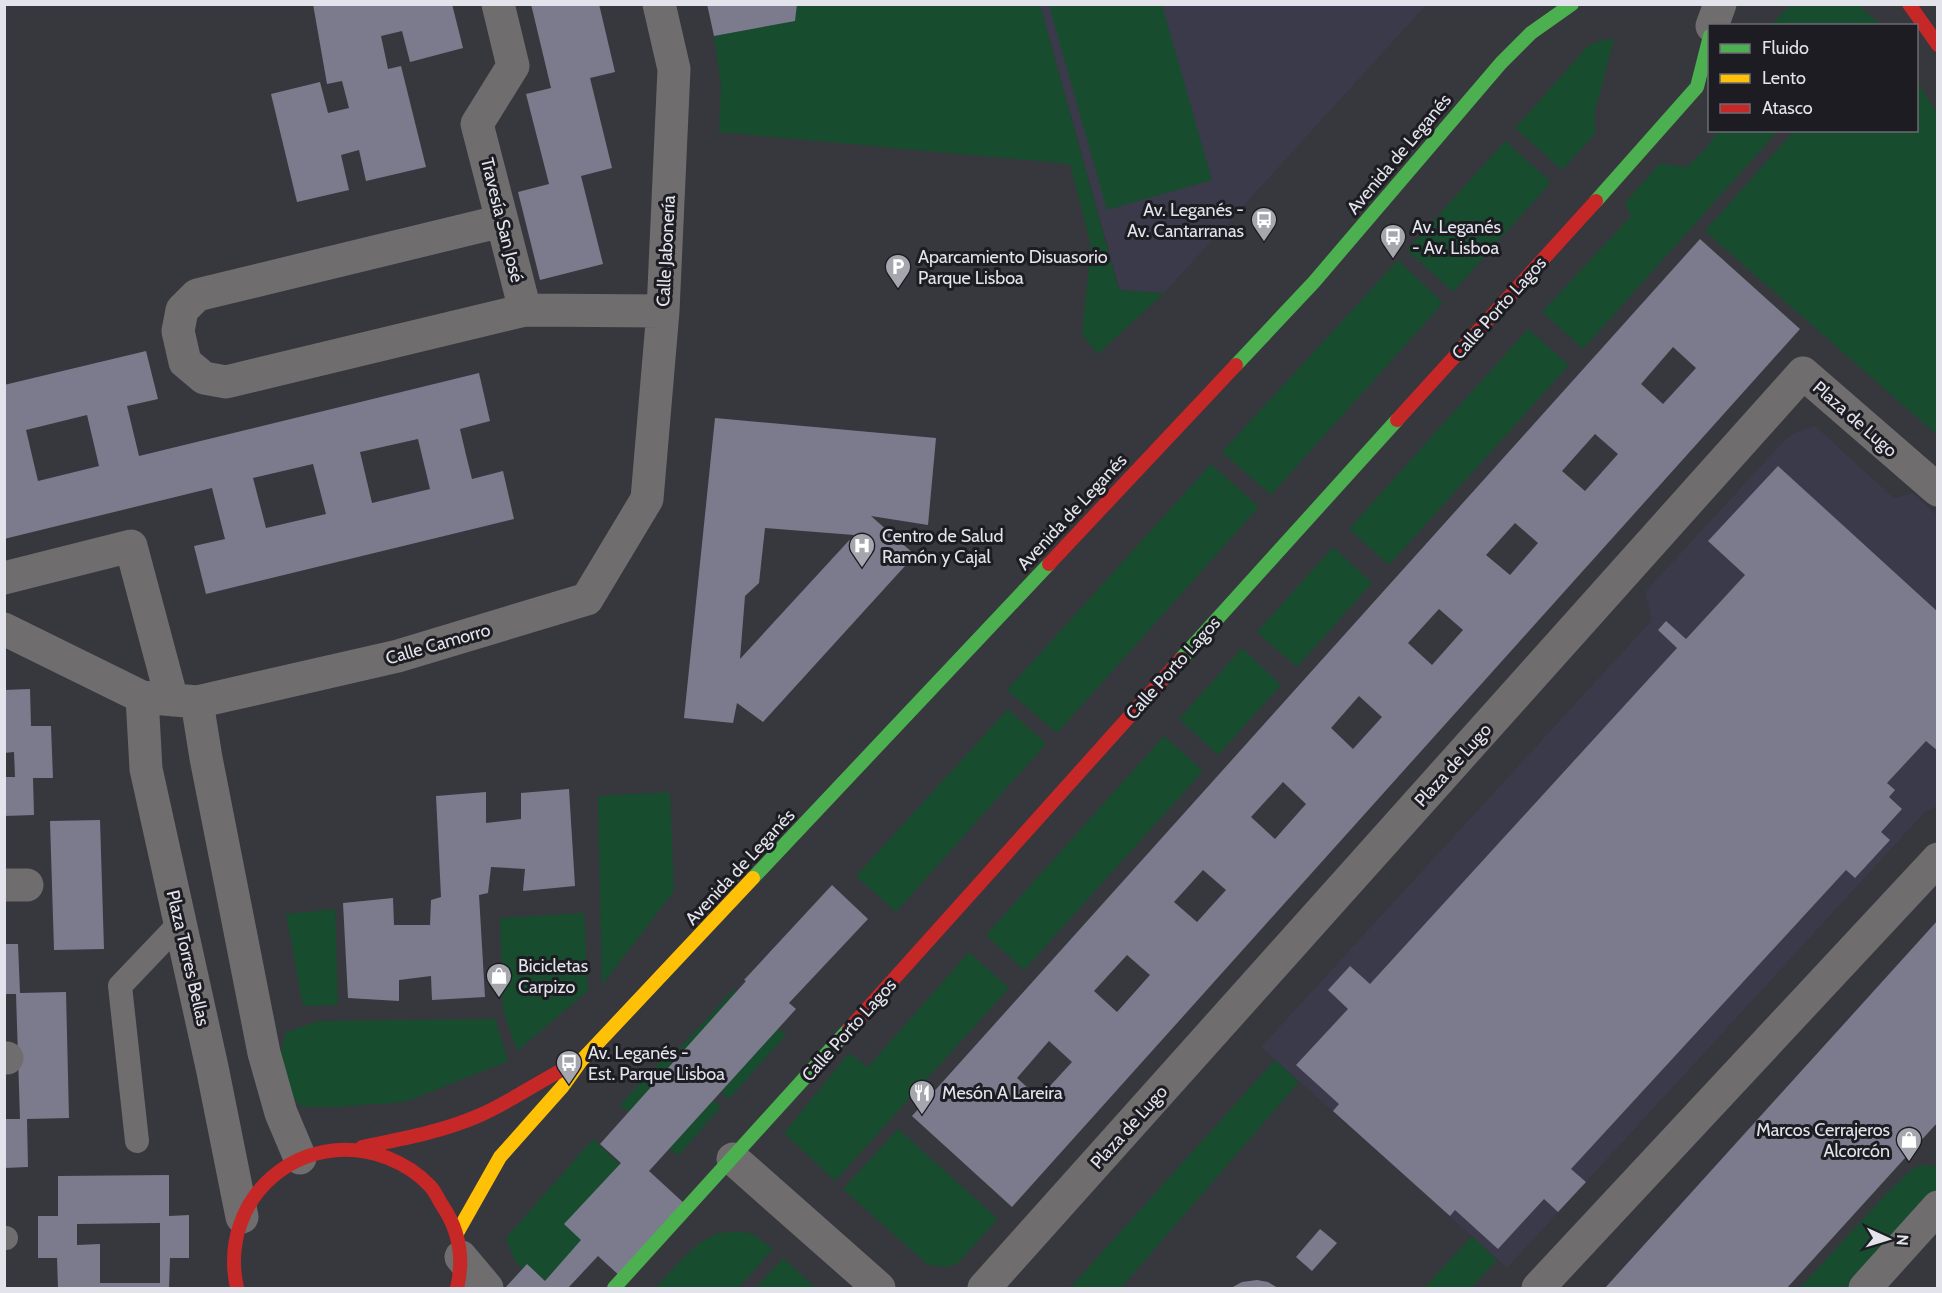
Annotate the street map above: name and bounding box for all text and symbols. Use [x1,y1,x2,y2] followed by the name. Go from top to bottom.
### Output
[1708,24,1918,132] legend
[1762,37,1809,59] text: Fluido
[1762,67,1806,89] text: Lento
[1342,89,1456,219] street label: Avenida de Leganés
[1762,97,1813,119] text: Atasco
[476,155,528,285] street label: Travesía San José
[652,194,680,307] street label: Calle Jabonería
[1127,199,1244,242] place label: Av. Leganés - Av. Cantarranas
[1249,205,1279,243] bus stop icon: Av. Leganés - Av. Cantarranas
[1412,216,1501,259] place label: Av. Leganés - Av. Lisboa
[1378,222,1408,260] bus stop icon: Av. Leganés - Av. Lisboa
[918,246,1108,289] place label: Aparcamiento Disuasorio Parque Lisboa
[883,252,913,290] parking icon: Aparcamiento Disuasorio Parque Lisboa
[1447,252,1551,364] street label: Calle Porto Lagos
[1808,376,1902,462] street label: Plaza de Lugo
[1013,449,1131,575] street label: Avenida de Leganés
[882,525,1004,568] place label: Centro de Salud Ramón y Cajal
[847,531,877,569] hospital icon: Centro de Salud Ramón y Cajal
[1121,612,1225,724] street label: Calle Porto Lagos
[383,619,493,669] street label: Calle Camorro
[1410,719,1496,811] street label: Plaza de Lugo
[681,804,799,930] street label: Avenida de Leganés
[162,888,214,1028] street label: Plaza Torres Bellas
[518,955,588,998] place label: Bicicletas Carpizo
[484,961,514,999] shop icon: Bicicletas Carpizo
[797,974,901,1086] street label: Calle Porto Lagos
[588,1042,725,1085] place label: Av. Leganés - Est. Parque Lisboa
[554,1048,584,1086] bus stop icon: Av. Leganés - Est. Parque Lisboa
[907,1078,937,1116] restaurant icon: Mesón A Lareira
[1086,1081,1172,1173] street label: Plaza de Lugo
[942,1082,1063,1104] place label: Mesón A Lareira
[1756,1119,1890,1162] place label: Marcos Cerrajeros Alcorcón
[1894,1125,1924,1163] shop icon: Marcos Cerrajeros Alcorcón
[1858,1209,1918,1269] north arrow
[1893,1234,1912,1246] text: N

